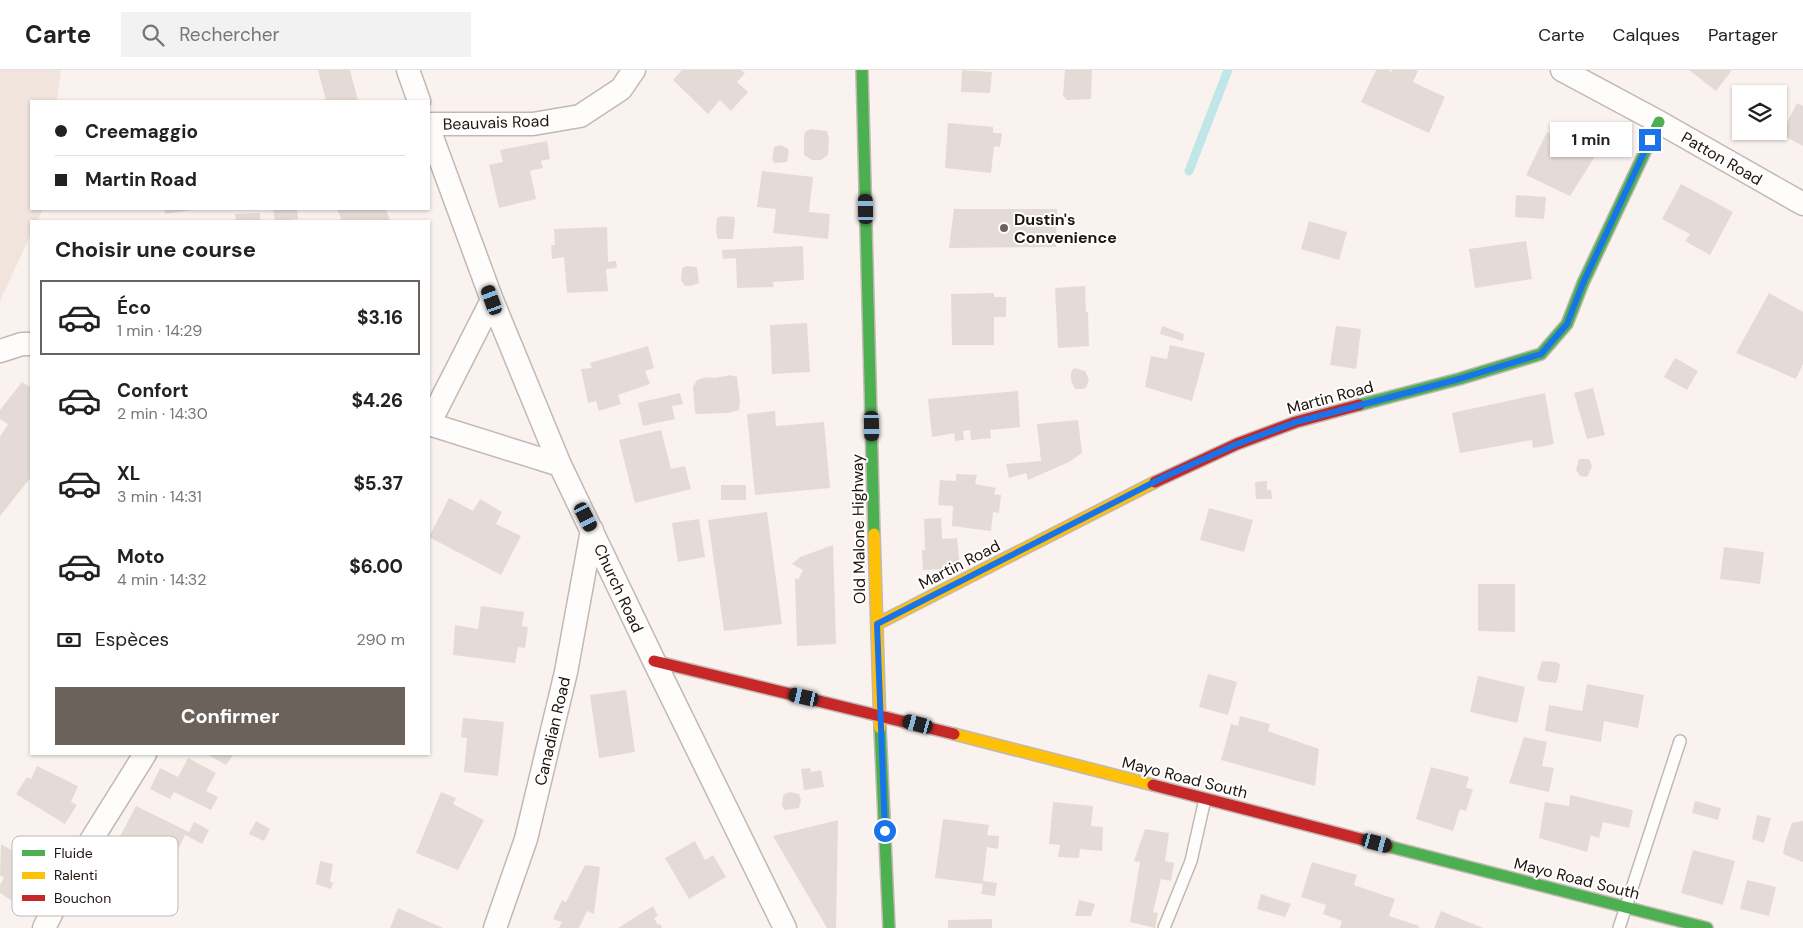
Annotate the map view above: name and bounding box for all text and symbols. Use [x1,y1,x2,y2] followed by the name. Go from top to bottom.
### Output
[121,12,471,57] search box
[25,19,91,50] text: Carte
[139,21,167,49] icon: search
[179,22,280,47] text: Rechercher
[1538,23,1585,47] text: Carte
[1613,23,1680,47] text: Calques
[1708,23,1778,47] text: Partager
[1732,85,1787,140] map controls
[1732,85,1787,140] button: layers
[442,110,550,135] street label: Beauvais Road
[85,119,198,144] text: Creemaggio
[1550,122,1632,158] callout: 1 min
[1678,127,1766,190] street label: Patton Road
[1572,129,1610,150] text: 1 min
[1639,129,1661,151] route end
[85,167,197,192] text: Martin Road
[858,194,873,224] car
[1014,209,1117,248] place label: Dustin's Convenience
[998,222,1010,234] marker: Dustin's Convenience
[55,235,256,264] text: Choisir une course
[479,283,504,317] car
[57,295,102,340] icon: car
[117,295,151,320] text: Éco
[357,305,403,330] text: $3.16
[117,320,202,341] text: 1 min · 14:29
[1284,376,1376,419] street label: Martin Road
[57,378,102,423] icon: car
[117,378,189,403] text: Confort
[351,388,403,413] text: $4.26
[117,403,208,424] text: 2 min · 14:30
[864,411,879,441] car
[847,454,870,604] street label: Old Malone Highway
[57,461,102,506] icon: car
[117,461,140,486] text: XL
[353,471,403,496] text: $5.37
[117,486,202,507] text: 3 min · 14:31
[572,500,599,534] car
[915,535,1004,594] street label: Martin Road
[589,541,648,636] street label: Church Road
[57,544,102,589] icon: car
[117,544,165,569] text: Moto
[349,554,403,579] text: $6.00
[117,569,207,590] text: 4 min · 14:32
[55,626,83,654] icon: cash
[95,627,169,652] text: Espèces
[356,629,405,650] text: 290 m
[530,675,575,788] street label: Canadian Road
[787,686,820,708] car
[55,687,405,745] button: Confirmer
[901,713,934,735] car
[1120,752,1250,803] street label: Mayo Road South
[874,820,896,842] route start
[1360,832,1393,854] car
[12,836,178,916] legend
[54,844,93,862] text: Fluide
[1512,853,1642,904] street label: Mayo Road South
[54,866,98,884] text: Ralenti
[54,889,111,907] text: Bouchon

